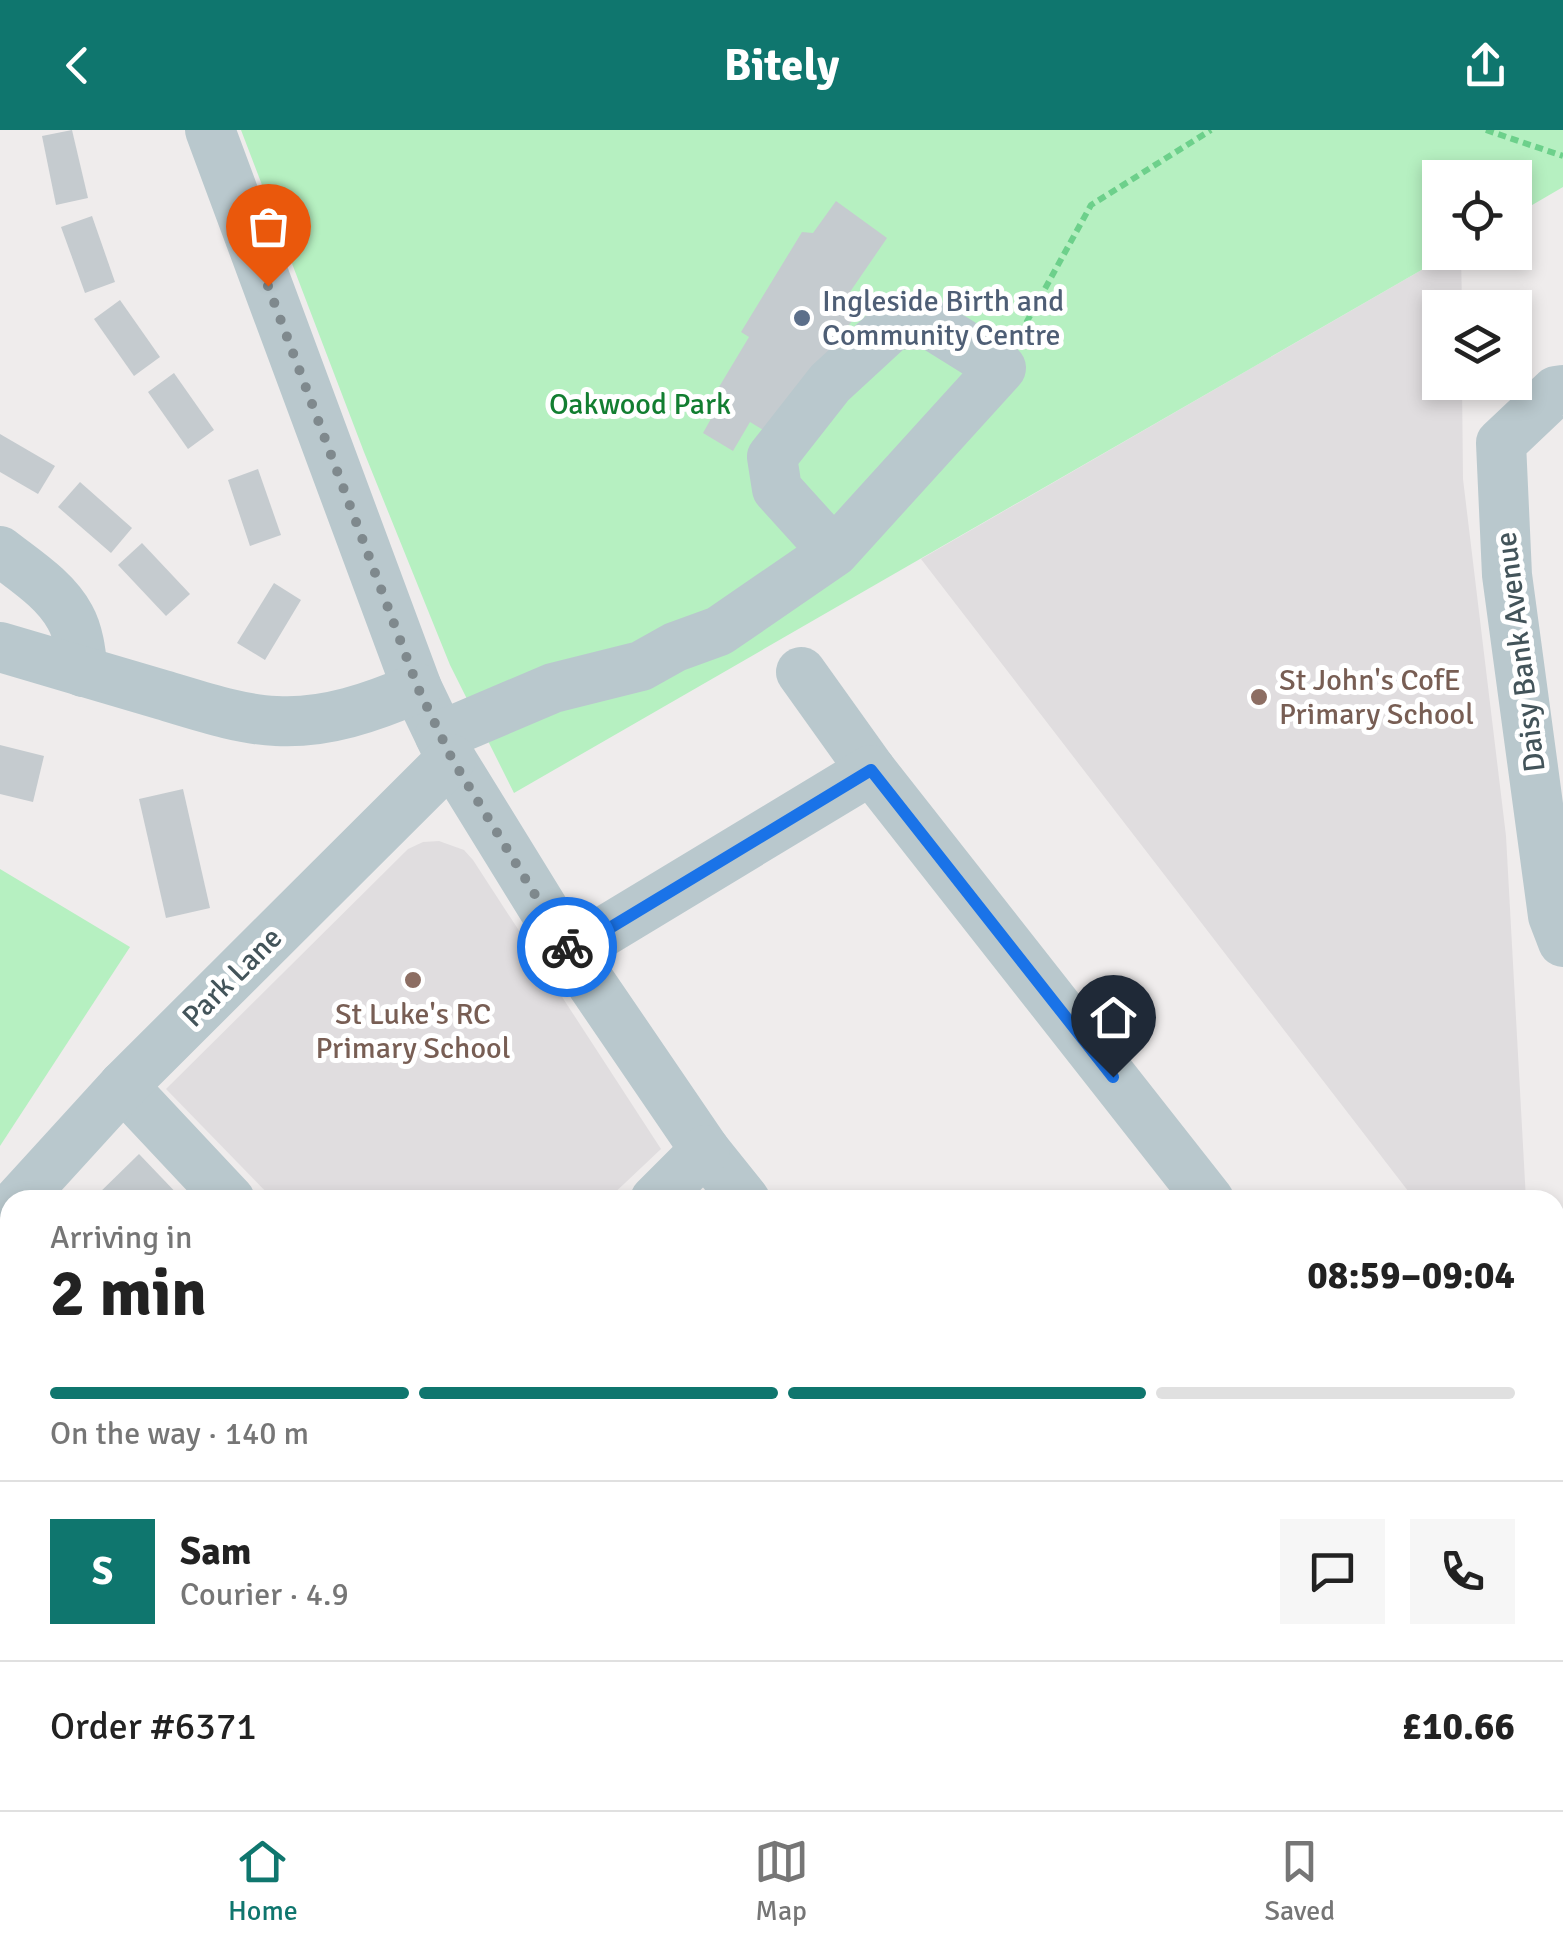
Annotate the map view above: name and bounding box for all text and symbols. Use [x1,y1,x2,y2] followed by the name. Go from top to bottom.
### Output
[50,38,105,93] icon: back
[724,38,839,93] text: Bitely
[1458,38,1513,93] icon: share
[1422,160,1532,400] map controls
[1422,160,1532,270] button: locate
[226,184,311,287] pin
[241,199,296,254] icon: bag
[822,283,1064,354] place label: Ingleside Birth and Community Centre
[1422,290,1532,400] button: layers
[791,307,813,329] marker: Ingleside Birth and Community Centre
[549,386,731,423] park label: Oakwood Park
[1487,530,1554,774] street label: Daisy Bank Avenue
[1279,662,1474,733] place label: St John's CofE Primary School
[1248,686,1270,708] marker: St John's CofE Primary School
[517,897,617,997] courier
[175,920,290,1035] street label: Park Lane
[540,920,595,975] icon: bike
[402,969,424,991] marker: St Luke's RC Primary School
[1071,975,1156,1078] pin
[1086,990,1141,1045] icon: home
[316,996,510,1067] place label: St Luke's RC Primary School
[50,1218,192,1257] text: Arriving in
[1307,1252,1515,1299] text: 08:59–09:04
[50,1254,207,1334] text: 2 min
[50,1414,309,1453] text: On the way · 140 m
[1280,1519,1385,1624] button: chat
[1410,1519,1515,1624] button: phone
[180,1528,251,1575] text: Sam
[92,1548,113,1595] text: S
[180,1575,349,1614] text: Courier · 4.9
[50,1703,257,1750] text: Order #6371
[1402,1703,1515,1750] text: £10.66
[228,1834,298,1928] tab: Home
[754,1834,809,1928] tab: Map
[1265,1834,1335,1928] tab: Saved

